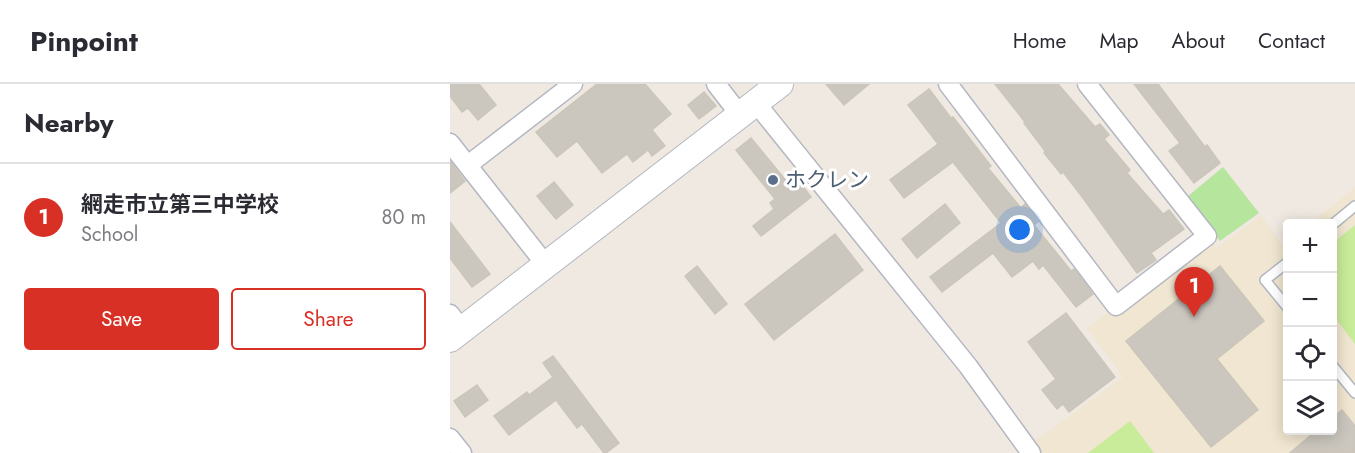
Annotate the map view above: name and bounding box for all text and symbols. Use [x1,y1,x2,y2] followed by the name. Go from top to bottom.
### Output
[30,21,138,62] text: Pinpoint
[1013,26,1066,56] text: Home
[1099,26,1139,56] text: Map
[1172,26,1225,56] text: About
[1258,26,1325,56] text: Contact
[24,104,113,142] text: Nearby
[785,165,869,195] place label: ホクレン
[766,173,780,187] marker: ホクレン
[81,188,279,220] text: 網走市立第三中学校
[38,203,49,232] text: 1
[381,203,426,232] text: 80 m
[1005,215,1034,244] your location
[1283,219,1337,435] map controls
[1283,219,1337,273] button: +
[81,220,138,249] text: School
[1174,268,1214,317] pin: 1
[1283,273,1337,327] button: −
[24,288,219,350] button: Save
[231,288,426,350] button: Share
[1283,327,1337,381] button: locate
[1283,381,1337,435] button: layers

